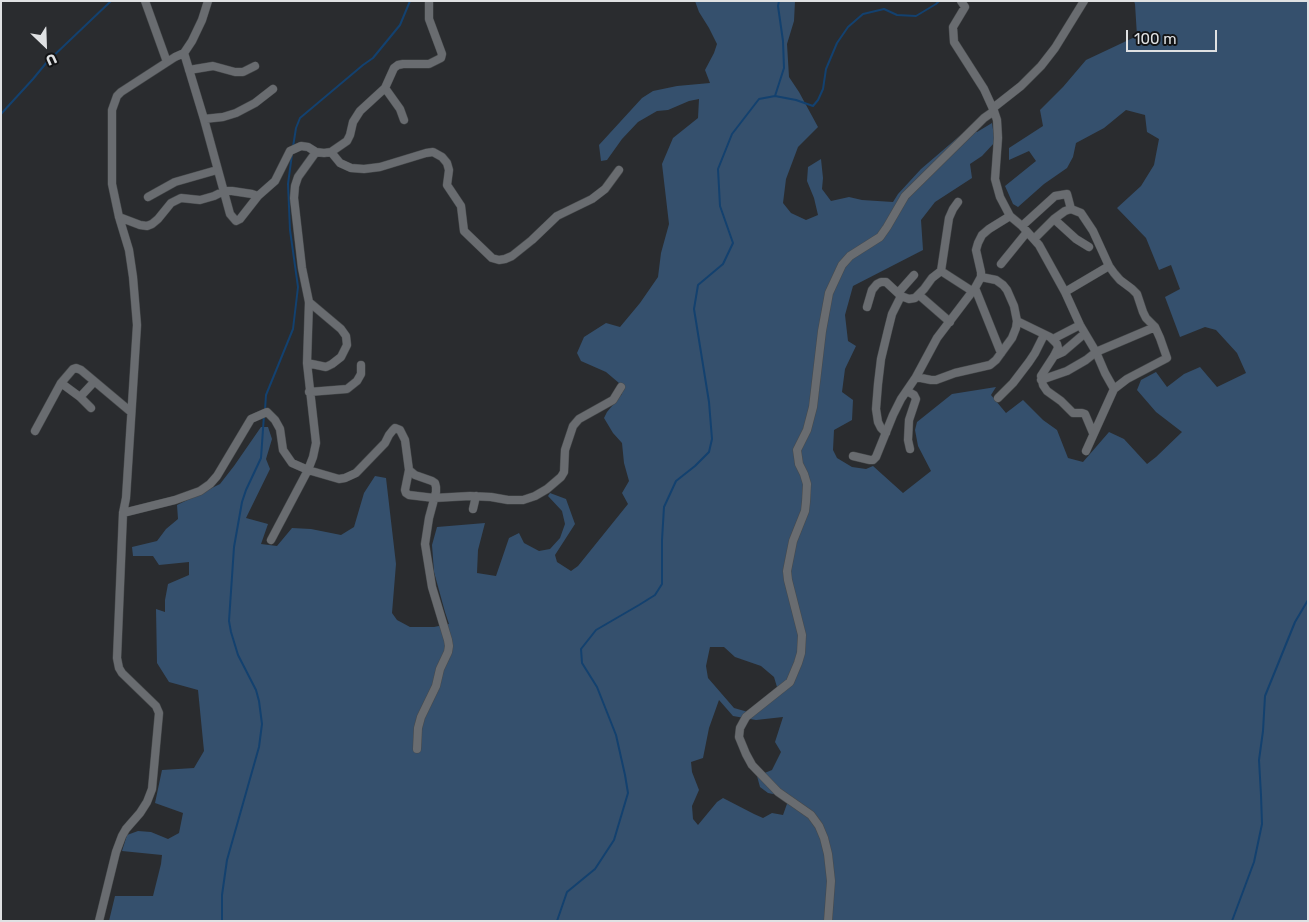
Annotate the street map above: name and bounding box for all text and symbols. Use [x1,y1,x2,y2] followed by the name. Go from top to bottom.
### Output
[20,20,70,70] north arrow
[1129,20,1220,52] scale bar
[1134,30,1176,48] text: 100 m
[43,49,59,69] text: U

